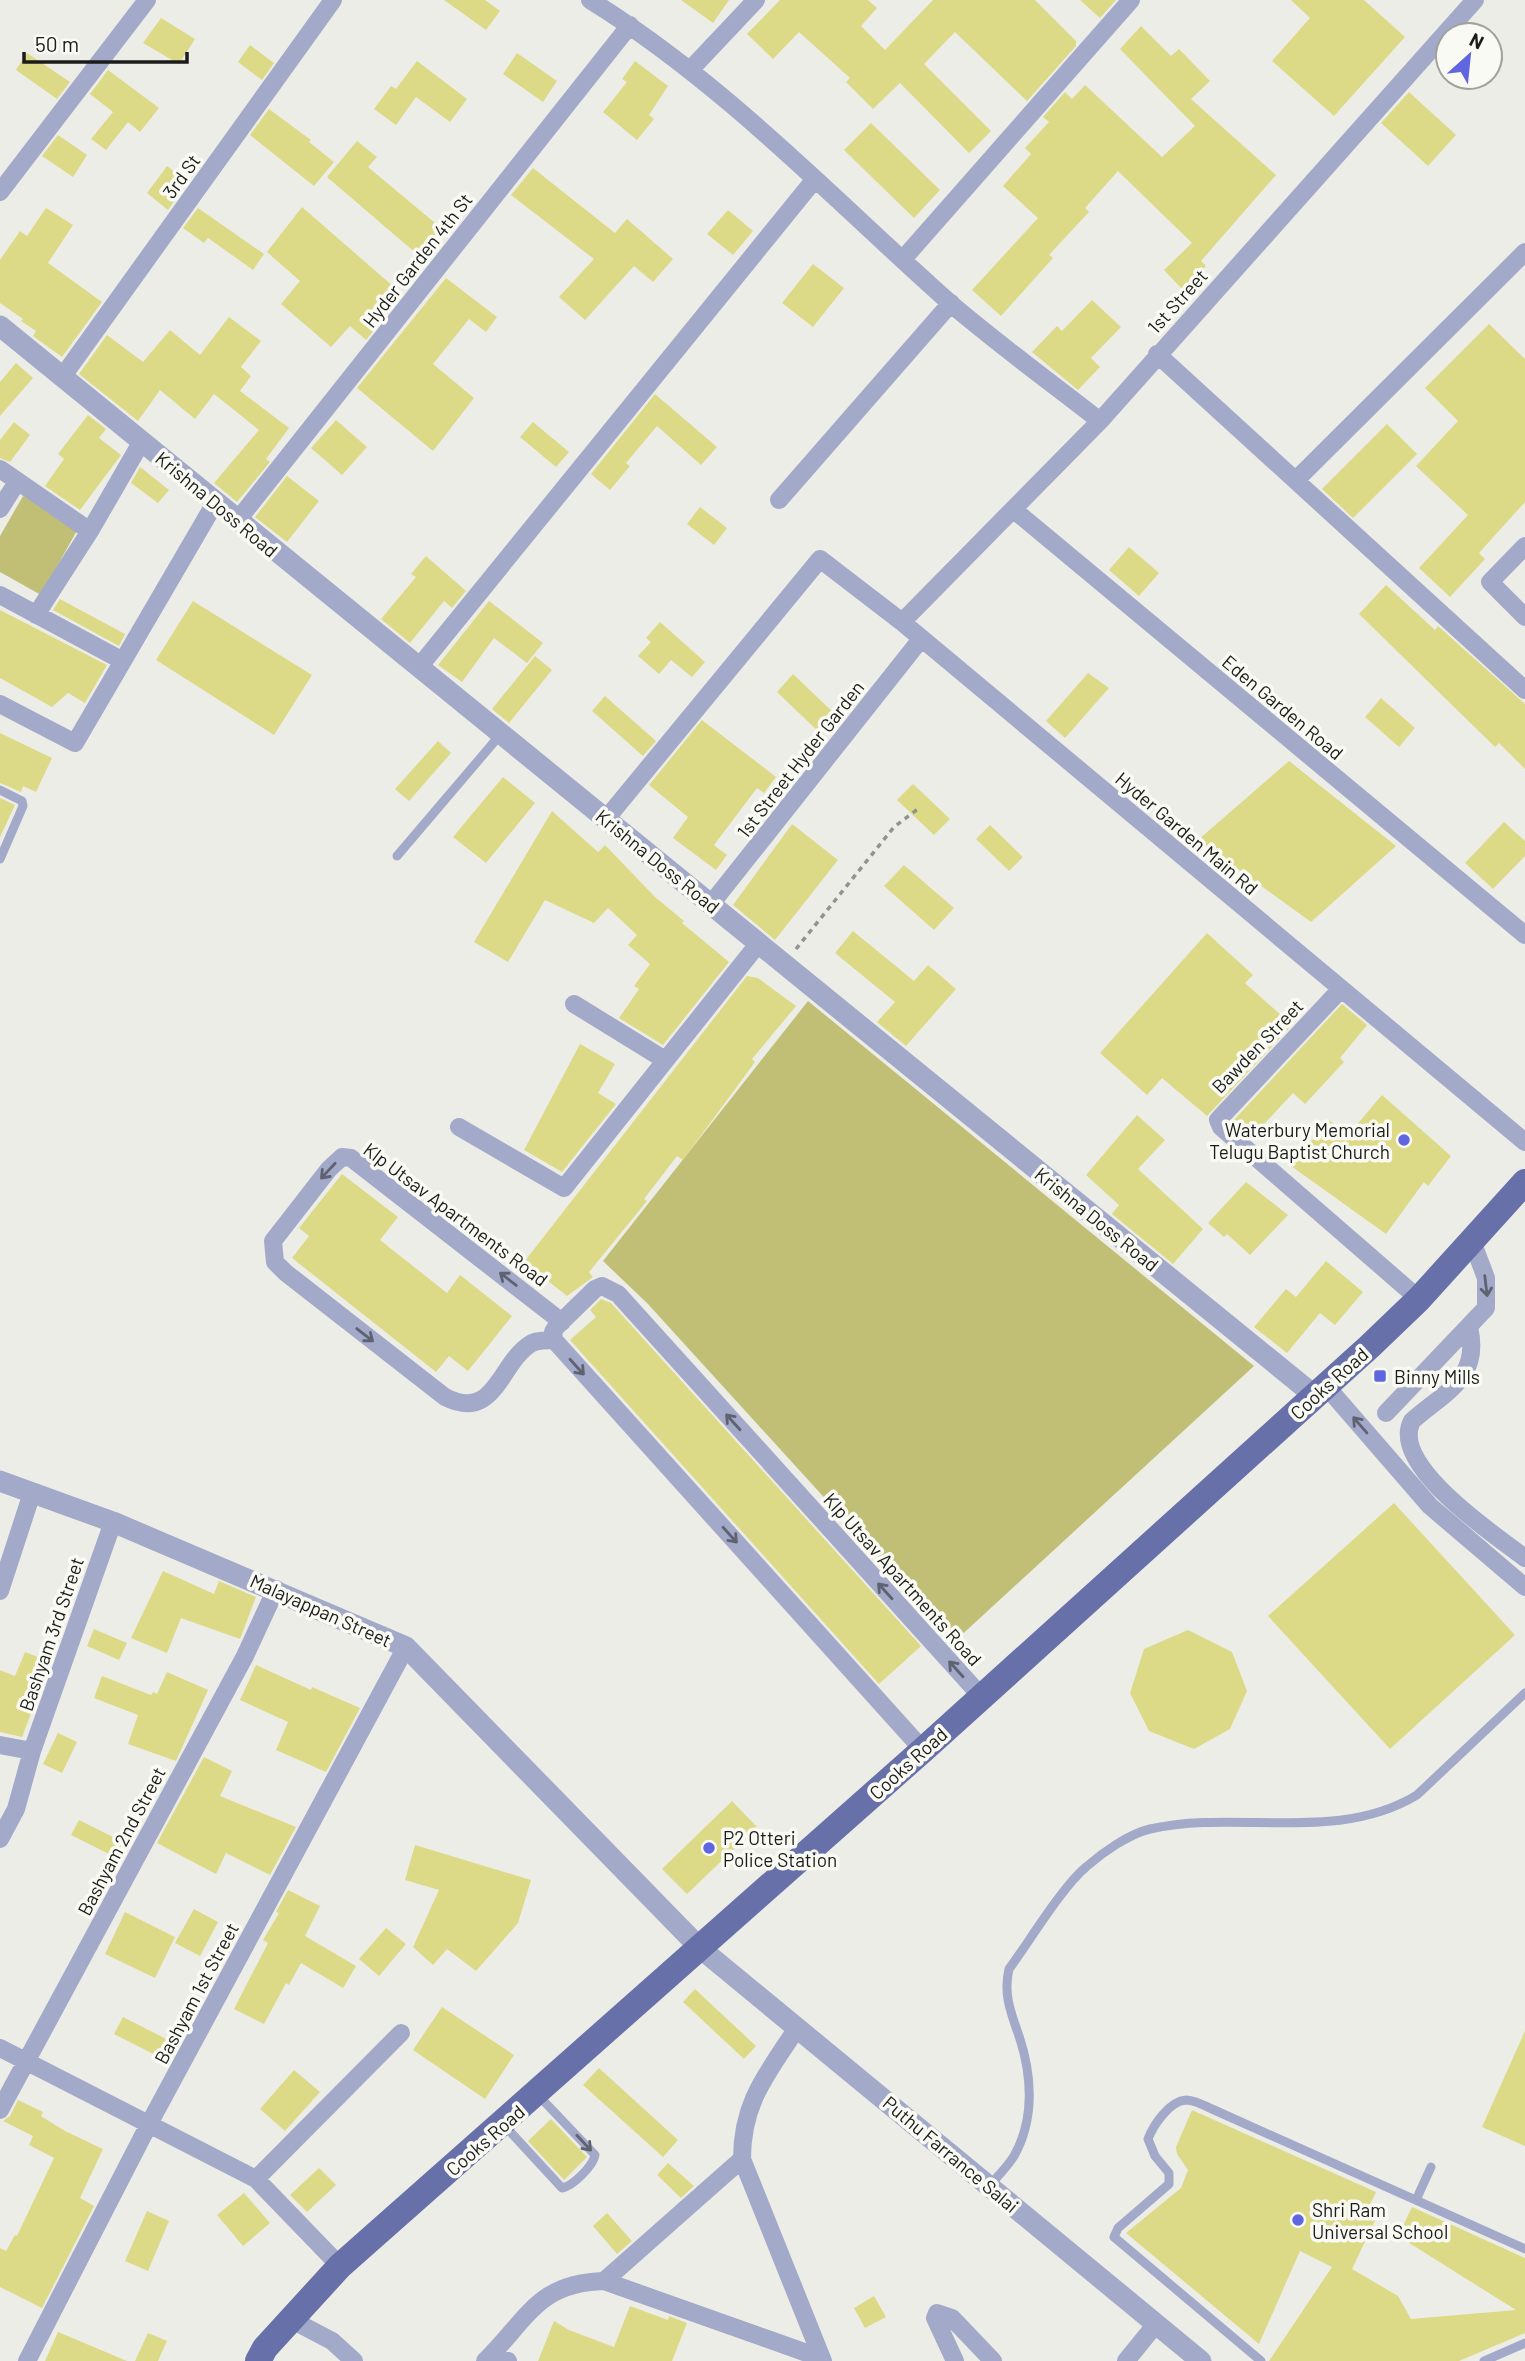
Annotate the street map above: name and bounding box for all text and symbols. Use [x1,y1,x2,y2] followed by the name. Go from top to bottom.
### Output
[24,21,187,65] scale bar
[1434,21,1504,91] north arrow
[1466,27,1488,54] text: N
[35,31,79,56] text: 50 m
[157,150,205,202] street label: 3rd St
[357,188,477,332] street label: Hyder Garden 4th St
[1142,264,1212,338] street label: 1st Street
[151,446,283,562] street label: Krishna Doss Road
[1218,650,1348,764] street label: Eden Garden Road
[732,676,868,842] street label: 1st Street Hyder Garden
[1111,767,1263,899] street label: Hyder Garden Main Rd
[592,804,724,918] street label: Krishna Doss Road
[1207,994,1307,1098] street label: Bawden Street
[1209,1118,1390,1163] place label: Waterbury Memorial Telugu Baptist Church
[1396,1132,1412,1148] marker: Waterbury Memorial Telugu Baptist Church
[359,1137,553,1291] street label: Klp Utsav Apartments Road
[320,1162,337,1179] one-way arrow
[1031,1162,1163,1276] street label: Krishna Doss Road
[500,1272,518,1287] one-way arrow
[1480,1274,1493,1297] one-way arrow
[356,1328,374,1343] one-way arrow
[1285,1342,1373,1424] street label: Cooks Road
[568,1357,584,1375] one-way arrow
[1394,1365,1480,1388] place label: Binny Mills
[1372,1368,1388,1384] marker: Binny Mills
[725,1413,741,1431] one-way arrow
[1352,1417,1368,1435] one-way arrow
[819,1488,987,1670] street label: Klp Utsav Apartments Road
[722,1525,738,1543] one-way arrow
[14,1554,88,1714] street label: Bashyam 3rd Street
[247,1569,395,1651] street label: Malayappan Street
[877,1583,894,1600] one-way arrow
[948,1660,964,1678] one-way arrow
[864,1722,952,1804] street label: Cooks Road
[72,1763,170,1919] street label: Bashyam 2nd Street
[723,1826,837,1871] place label: P2 Otteri Police Station
[701,1840,717,1856] marker: P2 Otteri Police Station
[149,1918,243,2068] street label: Bashyam 1st Street
[879,2091,1023,2217] street label: Puthu Farrance Salai
[441,2100,529,2180] street label: Cooks Road
[575,2134,592,2151] one-way arrow
[1312,2198,1448,2243] place label: Shri Ram Universal School
[1290,2212,1306,2228] marker: Shri Ram Universal School

